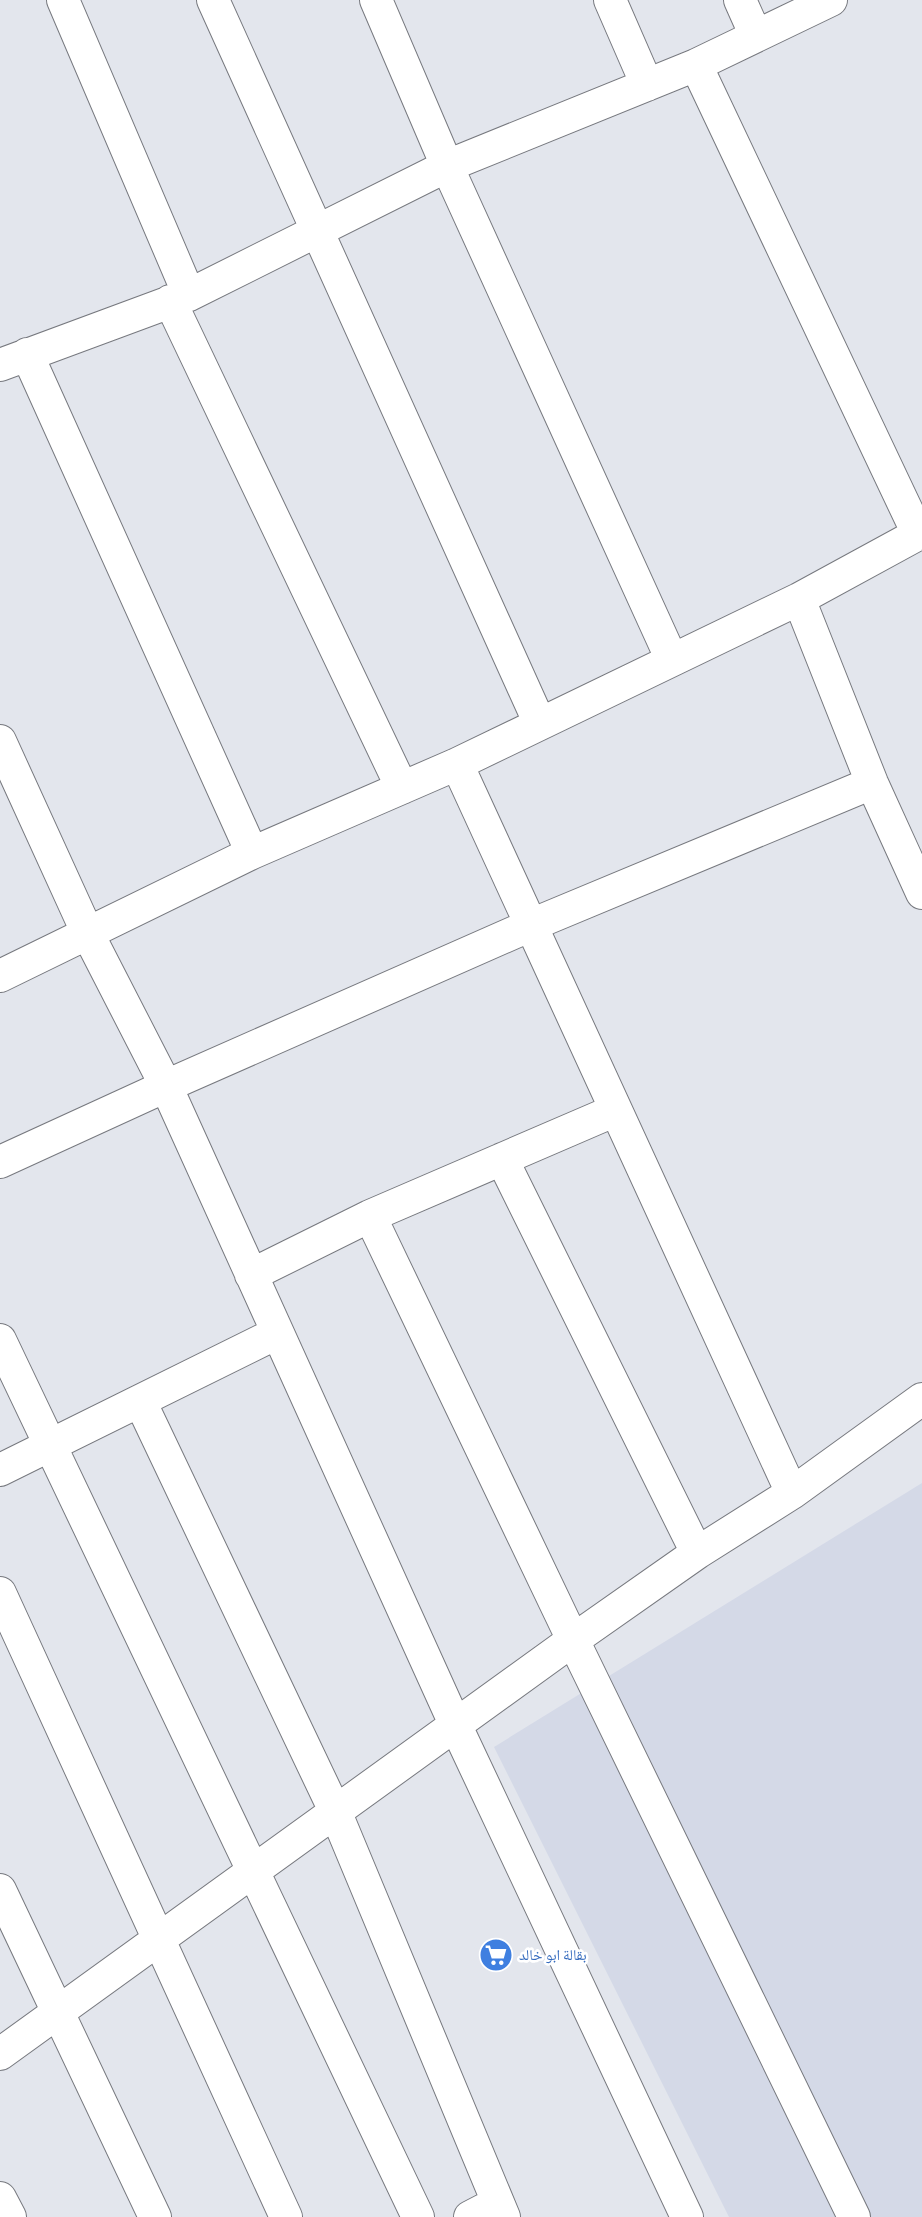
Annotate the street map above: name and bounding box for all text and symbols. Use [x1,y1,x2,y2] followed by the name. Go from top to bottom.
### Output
[478,1937,514,1973] supermarket icon: بقالة ابو خالد
[519,1947,587,1964] place label: بقالة ابو خالد

